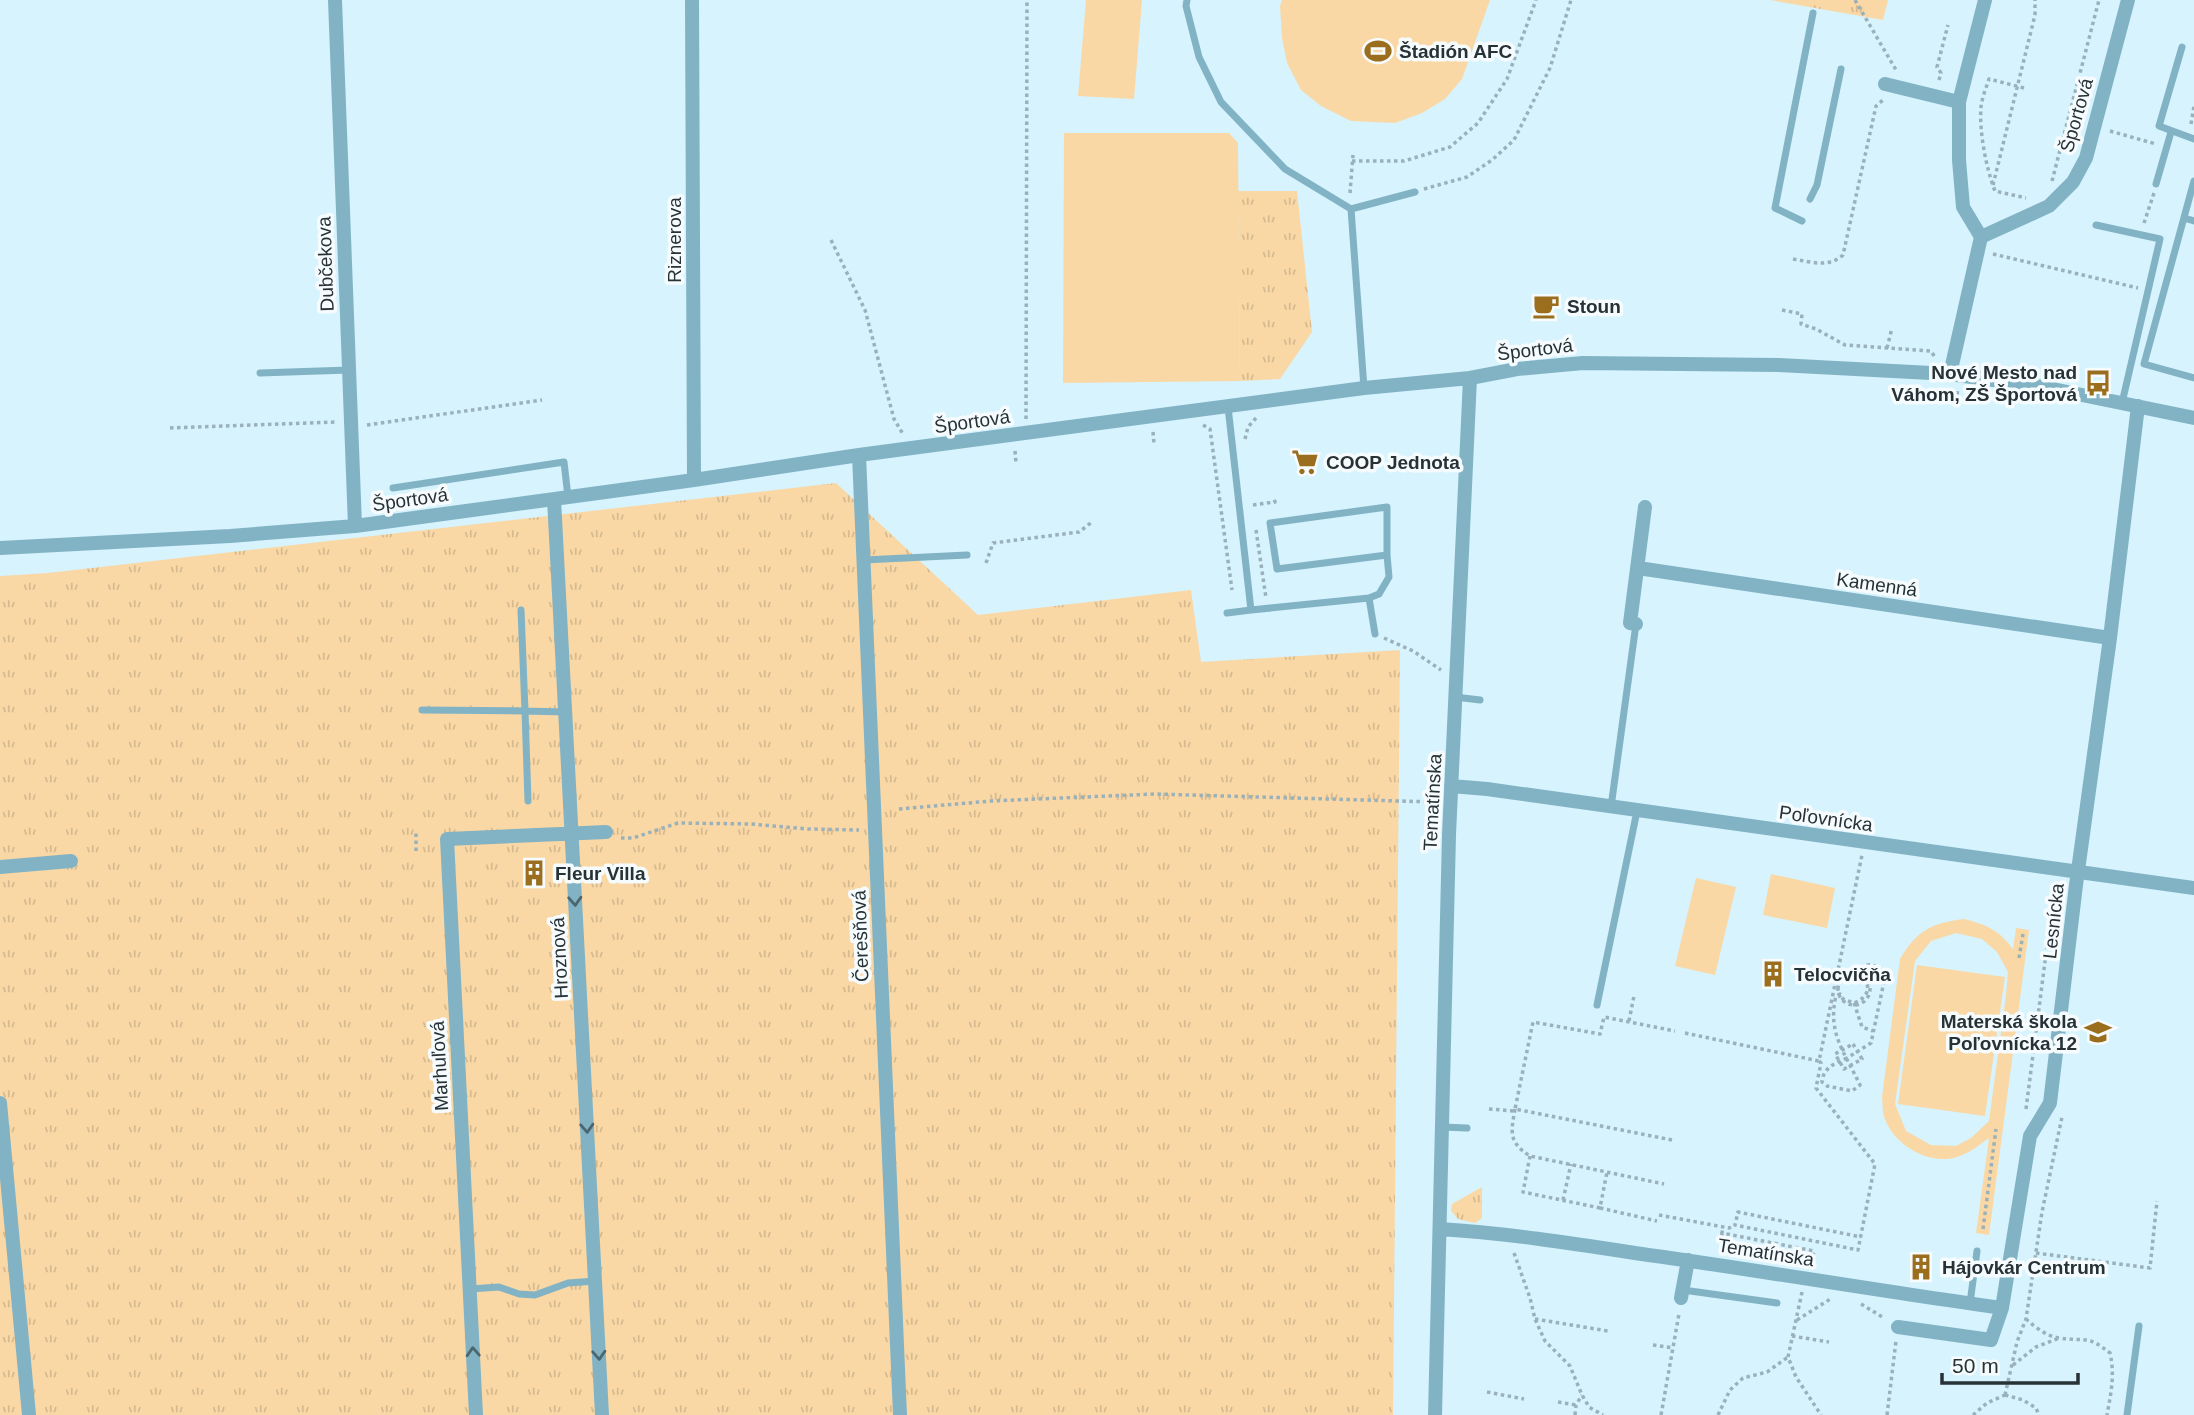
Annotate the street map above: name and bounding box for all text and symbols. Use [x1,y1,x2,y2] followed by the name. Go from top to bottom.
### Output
[1363,36,1393,66] sports icon: Štadión AFC
[1399,41,1513,62] place label: Štadión AFC
[2056,75,2097,155] street label: Športová
[664,197,685,283] street label: Riznerova
[313,216,338,312] street label: Dubčekova
[1531,291,1561,321] cafe icon: Stoun
[1567,296,1621,317] place label: Stoun
[1496,334,1575,365] street label: Športová
[1891,362,2077,405] place label: Nové Mesto nad Váhom, ZŠ Športová
[2083,368,2113,398] bus stop icon: Nové Mesto nad Váhom, ZŠ Športová
[933,406,1012,437] street label: Športová
[1290,447,1320,477] supermarket icon: COOP Jednota
[1326,452,1460,473] place label: COOP Jednota
[371,484,450,515] street label: Športová
[1835,568,1919,601] street label: Kamenná
[1419,753,1446,851] street label: Tematínska
[1778,802,1874,836] street label: Poľovnícka
[519,858,549,888] building icon: Fleur Villa
[555,863,646,884] place label: Fleur Villa
[2039,882,2068,960] street label: Lesnícka
[848,889,873,982] street label: Čerešňová
[567,896,582,907] one-way arrow
[547,916,572,999] street label: Hroznová
[1758,959,1788,989] building icon: Telocvičňa
[1794,964,1891,985] place label: Telocvičňa
[1941,1011,2077,1054] place label: Materská škola Poľovnícka 12
[2083,1017,2113,1047] school or university icon: Materská škola Poľovnícka 12
[427,1020,452,1111] street label: Marhuľová
[579,1123,594,1134] one-way arrow
[1716,1235,1816,1271] street label: Tematínska
[1906,1252,1936,1282] building icon: Hájovkár Centrum
[1942,1257,2106,1278] place label: Hájovkár Centrum
[1942,1342,2078,1386] scale bar
[466,1346,481,1357] one-way arrow
[591,1350,606,1361] one-way arrow
[1952,1354,1999,1377] text: 50 m

